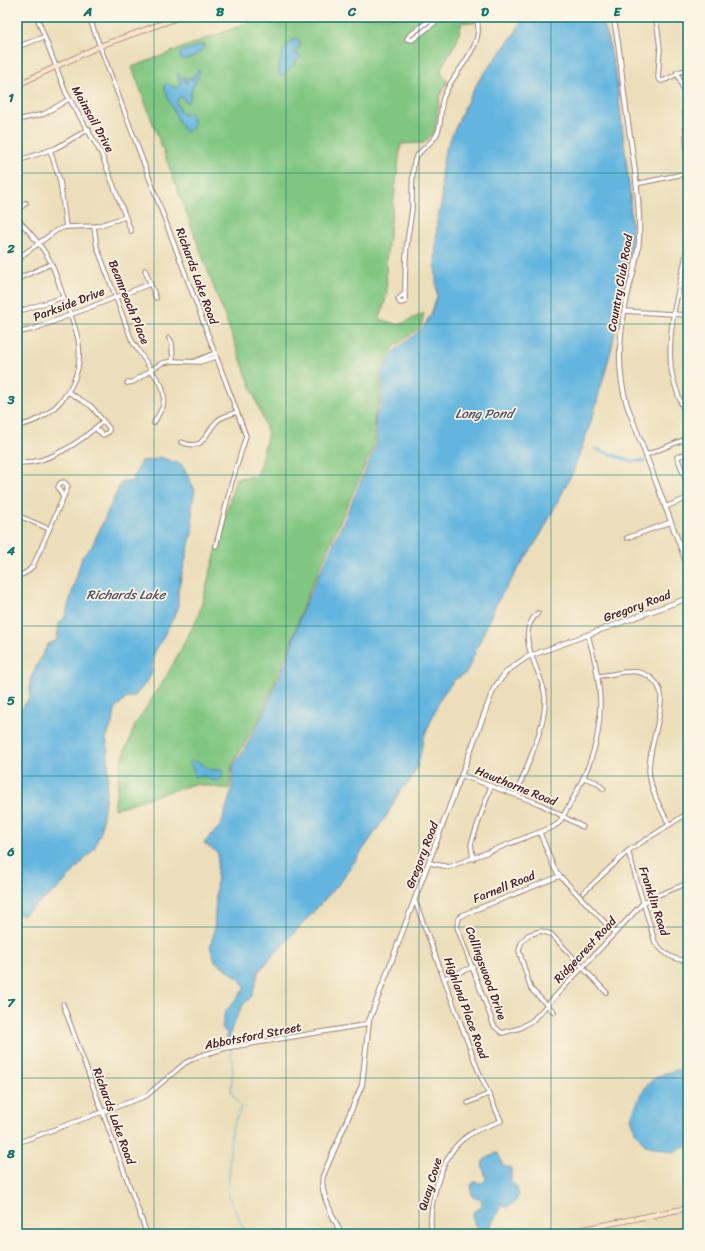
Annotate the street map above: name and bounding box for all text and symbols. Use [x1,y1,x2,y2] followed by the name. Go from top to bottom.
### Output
[83,0,92,23] text: A
[216,0,225,23] text: B
[347,0,357,23] text: C
[481,0,489,23] text: D
[613,0,622,23] text: E
[65,81,121,157] street label: Mainsail Drive
[8,86,14,109] text: 1
[169,224,225,329] street label: Richards Lake Road
[601,231,640,333] street label: Country Club Road
[6,237,15,260] text: 2
[102,256,156,348] street label: Beamreach Place
[30,280,108,328] street label: Parkside Drive
[6,388,15,411] text: 3
[455,402,517,425] water label: Long Pond
[6,539,16,562] text: 4
[87,583,167,606] water label: Richards Lake
[600,583,675,628] street label: Gregory Road
[7,689,15,712] text: 5
[472,760,561,813] street label: Hawthorne Road
[399,817,445,892] street label: Gregory Road
[6,840,15,863] text: 6
[632,863,676,939] street label: Franklin Road
[469,864,539,909] street label: Farnell Road
[548,910,623,989] street label: Ridgecrest Road
[459,923,513,1023] street label: Collingswood Drive
[437,954,495,1063] street label: Highland Place Road
[7,991,16,1014] text: 7
[202,1016,303,1056] street label: Abbotsford Street
[86,1064,142,1169] street label: Richards Lake Road
[6,1142,15,1165] text: 8
[411,1155,449,1213] street label: Quay Cove

